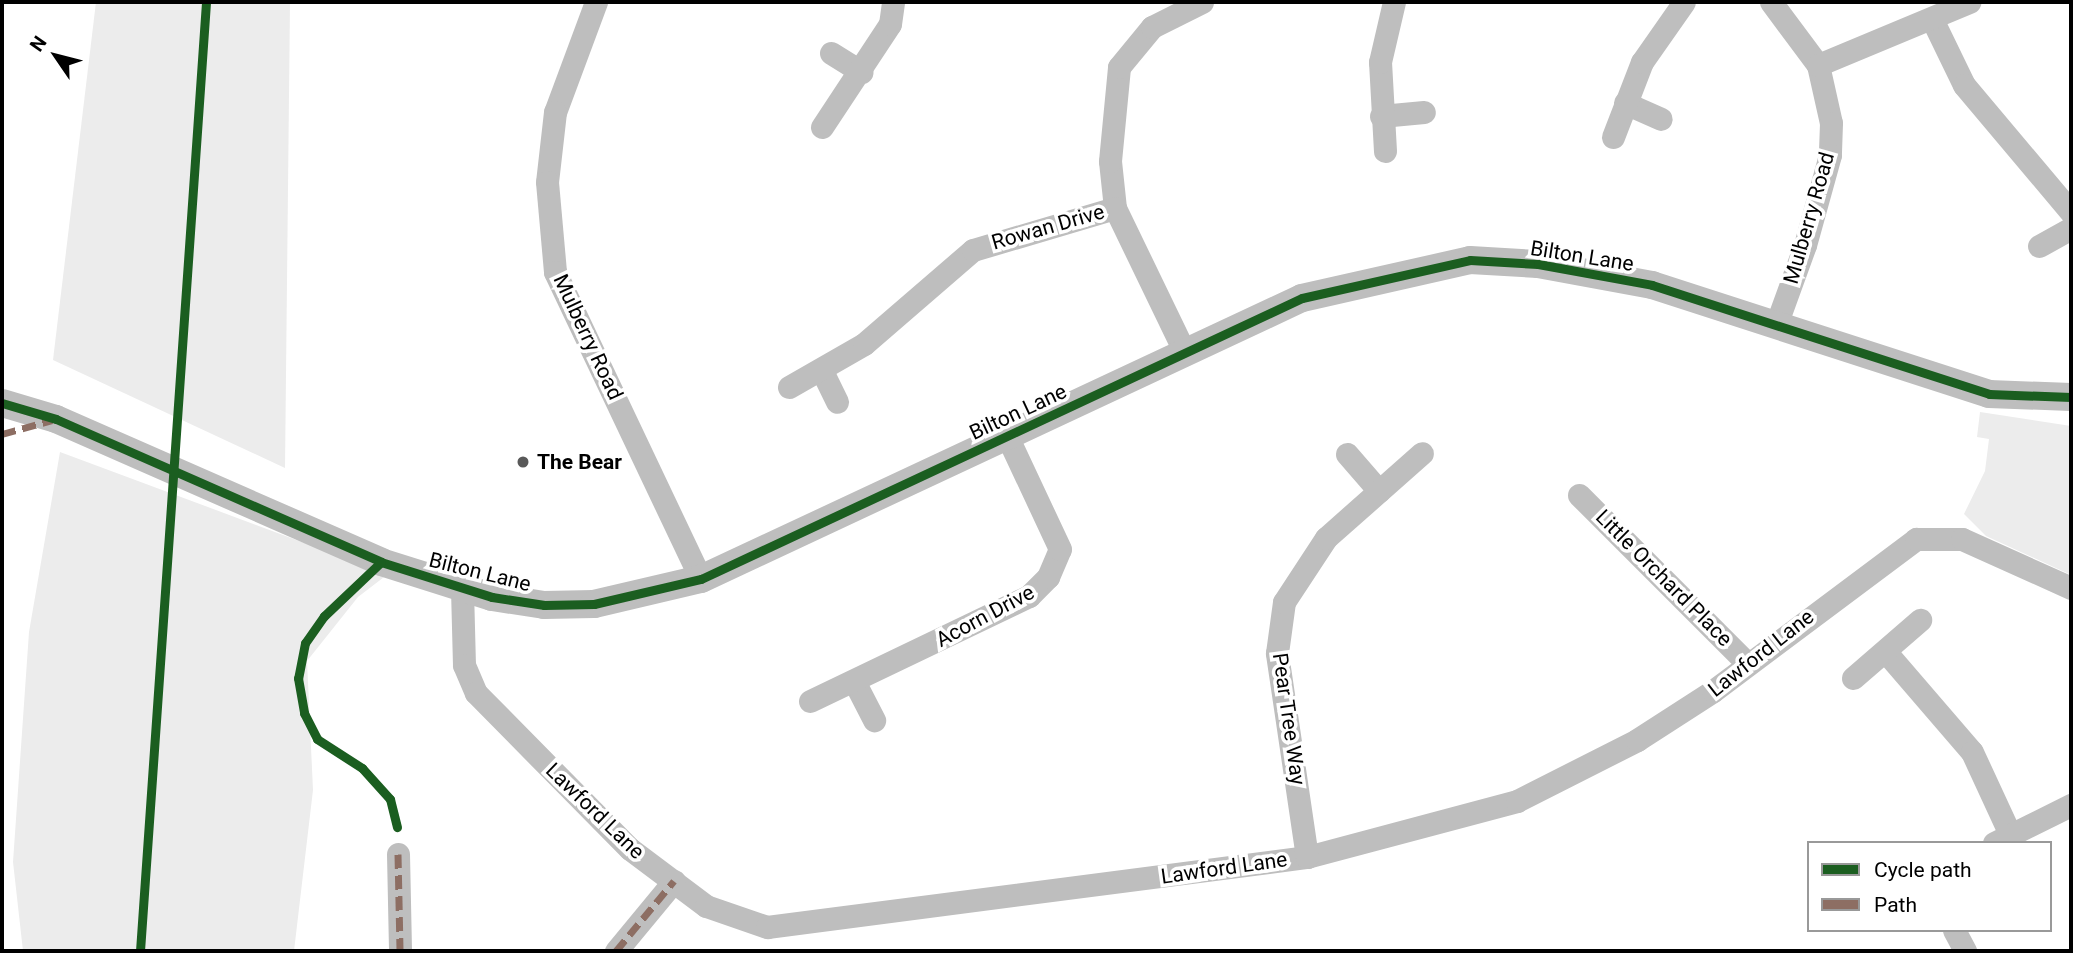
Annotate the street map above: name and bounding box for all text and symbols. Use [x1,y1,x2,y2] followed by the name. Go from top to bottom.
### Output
[21,21,91,91] north arrow
[25,32,52,56] text: N
[1778,149,1840,287] street label: Mulberry Road
[989,199,1107,255] street label: Rowan Drive
[1529,235,1635,277] street label: Bilton Lane
[548,270,628,404] street label: Mulberry Road
[965,379,1071,445] street label: Bilton Lane
[537,449,622,475] place label: The Bear
[515,454,531,470] marker: The Bear
[1590,504,1738,652] street label: Little Orchard Place
[426,547,534,597] street label: Bilton Lane
[932,580,1038,652] street label: Acorn Drive
[1703,604,1819,702] street label: Lawford Lane
[1267,651,1311,787] street label: Pear Tree Way
[540,758,650,864] street label: Lawford Lane
[1807,841,2052,932] legend
[1159,847,1289,889] street label: Lawford Lane
[1874,858,1972,882] text: Cycle path
[1874,893,1917,917] text: Path

